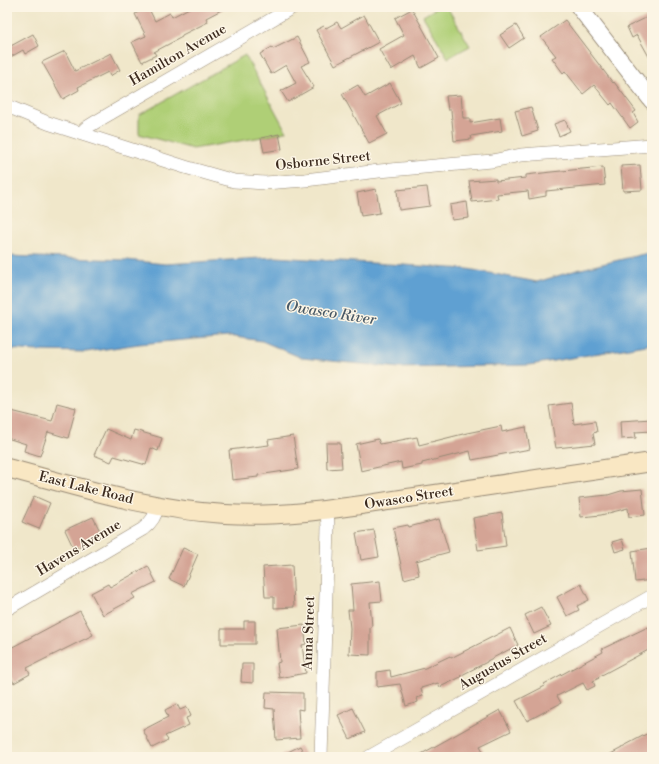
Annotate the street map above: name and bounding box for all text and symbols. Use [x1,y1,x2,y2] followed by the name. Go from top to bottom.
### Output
[126,20,230,90] street label: Hamilton Avenue
[275,147,371,175] street label: Osborne Street
[285,296,378,330] water label: Owasco River
[37,468,135,508] street label: East Lake Road
[363,482,455,514] street label: Owasco Street
[33,516,125,580] street label: Havens Avenue
[299,596,319,671] street label: Anna Street
[455,629,550,695] street label: Augustus Street

